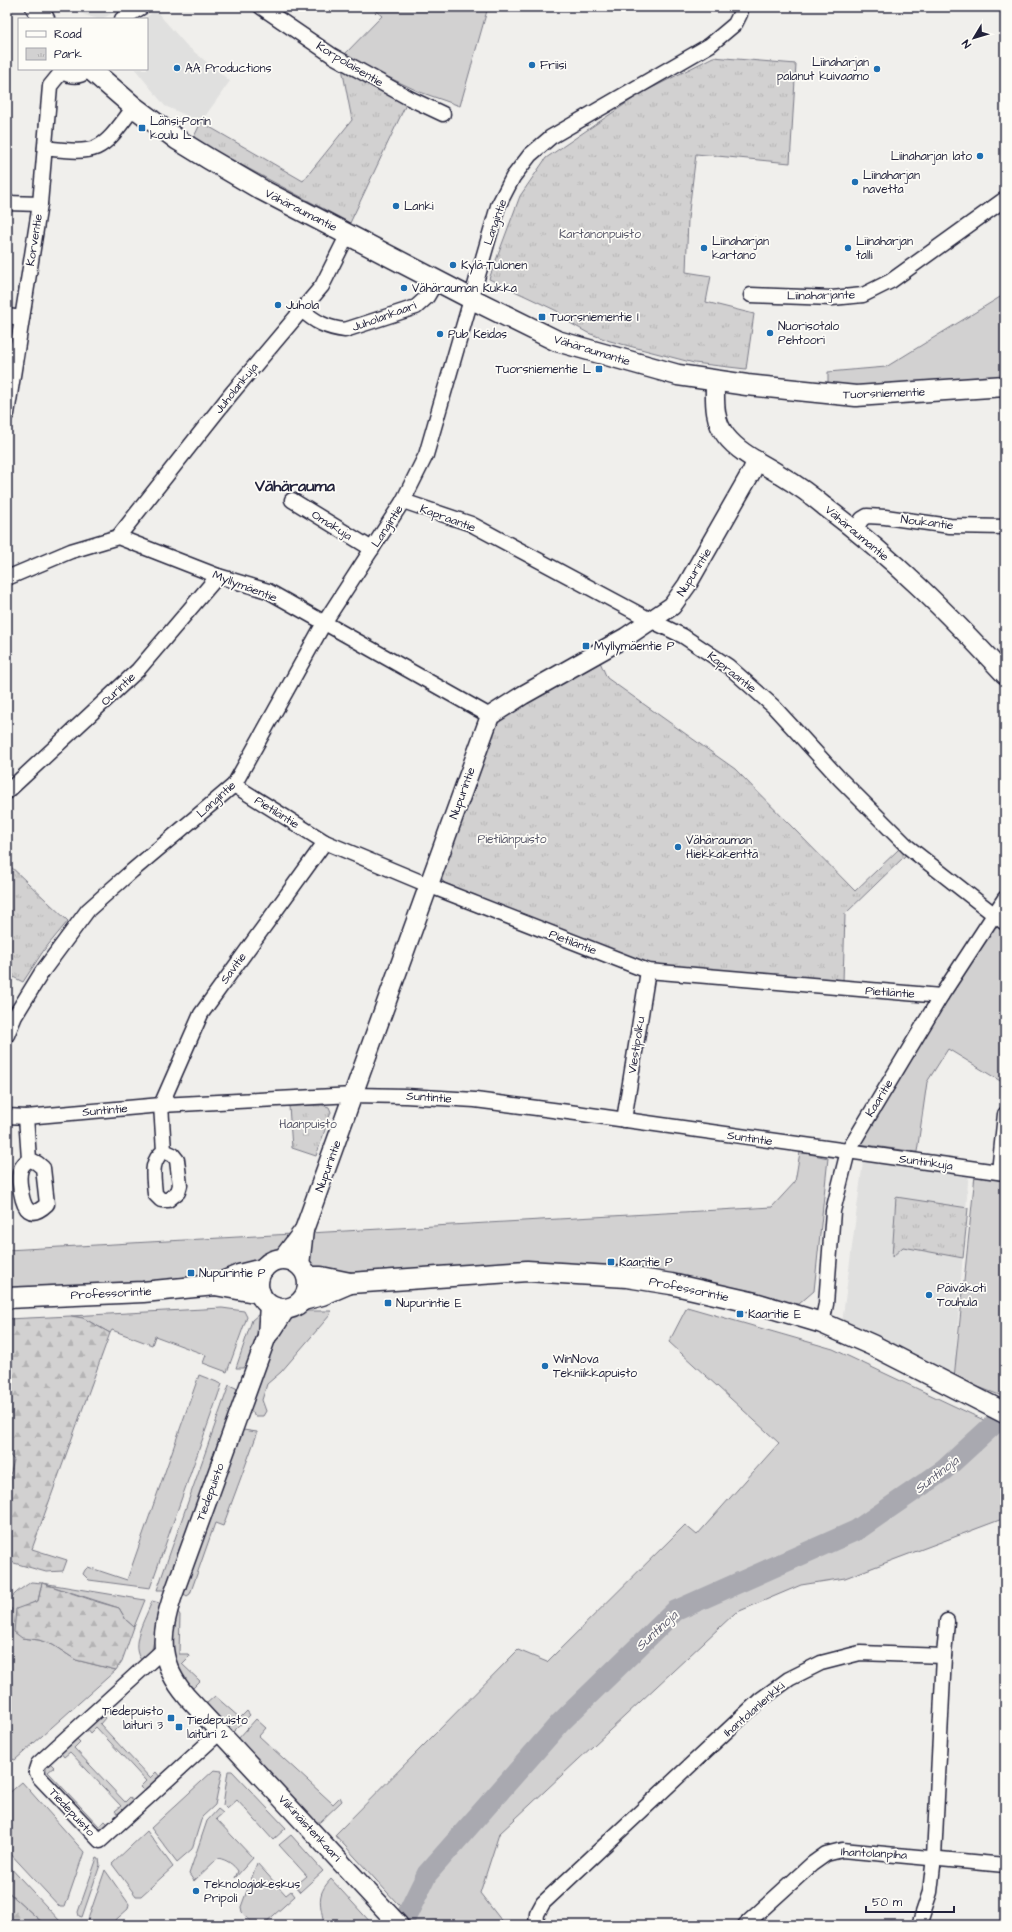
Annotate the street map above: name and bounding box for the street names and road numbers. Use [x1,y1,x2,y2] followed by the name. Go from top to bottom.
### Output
[313,38,387,91] street label: Korpolaisentie
[262,185,340,236] street label: Vähäraumantie
[480,196,512,248] street label: Langintie
[22,212,47,267] street label: Korventie
[787,286,856,305] street label: Liinaharjante
[350,297,419,336] street label: Juholankaari
[552,331,633,370] street label: Vähäraumantie
[211,359,262,417] street label: Juholankuja
[843,384,926,403] street label: Tuorsniementie
[367,501,409,551] street label: Langintie
[418,501,478,537] street label: Kapraantie
[821,501,893,566] street label: Vähäraumantie
[308,506,355,545] street label: Omakuja
[900,511,955,534] street label: Noukantie
[673,544,716,600] street label: Nupurintie
[210,566,280,608] street label: Myllymäentie
[704,648,760,697] street label: Kapraantie
[97,669,140,710] street label: Ourintie
[445,764,480,821] street label: Nupurintie
[193,777,241,822] street label: Langintie
[251,792,303,833] street label: Pietiläntie
[547,926,600,960] street label: Pietiläntie
[216,949,251,987] street label: Savitie
[865,982,916,1003] street label: Pietiläntie
[624,1015,649,1075] street label: Viestipolku
[862,1076,898,1120] street label: Kaaritie
[406,1087,453,1108] street label: Suntintie
[82,1100,129,1121] street label: Suntintie
[726,1127,774,1150] street label: Suntintie
[311,1137,346,1194] street label: Nupurintie
[898,1150,954,1175] street label: Suntinkuja
[647,1273,731,1306] street label: Professorintie
[70,1283,152,1304] street label: Professorintie
[192,1461,229,1524] street label: Tiedepuisto
[720,1678,789,1741] street label: Ihantolanlenkki
[45,1784,99,1840] street label: Tiedepuisto
[274,1791,345,1866] street label: Viikinäistenkaari
[841,1843,907,1864] street label: Ihantolanpiha

